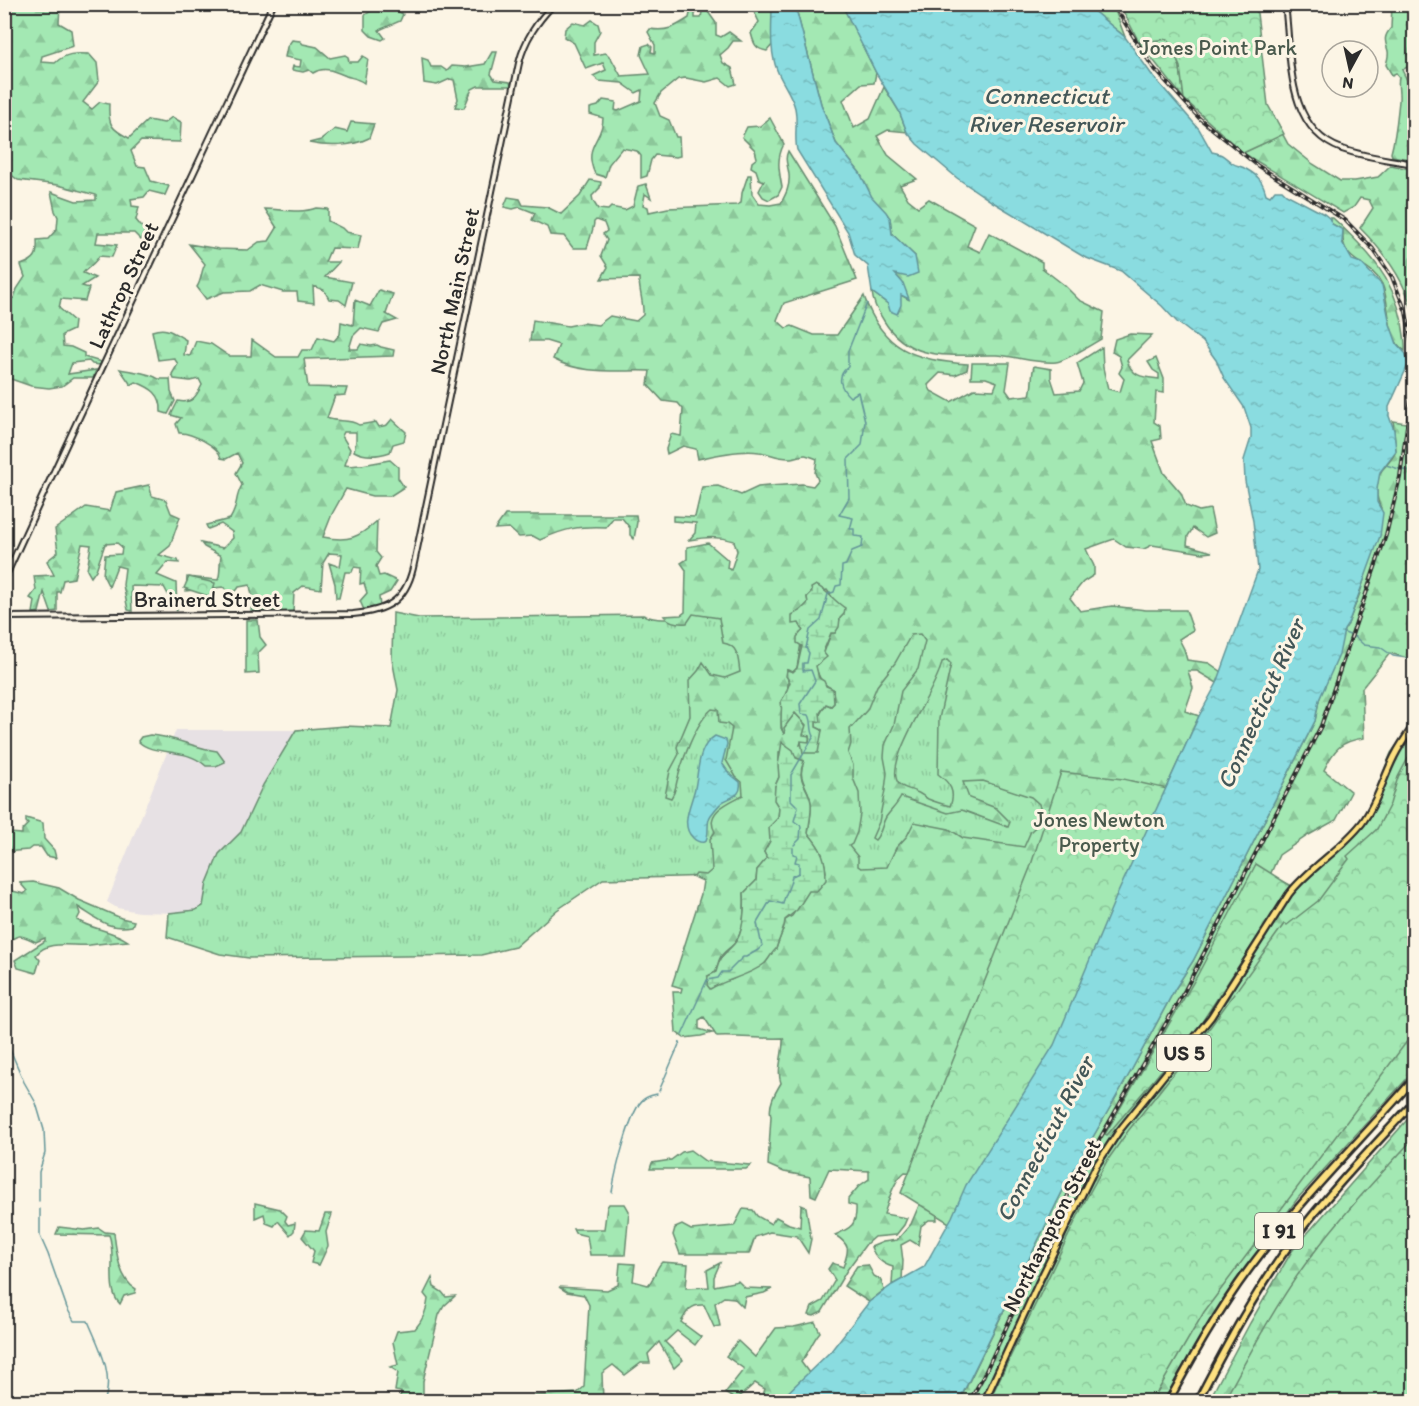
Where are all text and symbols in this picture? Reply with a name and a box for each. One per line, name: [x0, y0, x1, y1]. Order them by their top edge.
park label: Jones Point Park: [1139, 34, 1297, 61]
north arrow: [1320, 39, 1380, 99]
text: N: [1341, 73, 1355, 94]
water label: Connecticut River Reservoir: [969, 81, 1126, 138]
street label: North Main Street: [424, 205, 485, 377]
street label: Lathrop Street: [82, 217, 165, 353]
street label: Brainerd Street: [134, 586, 280, 613]
water label: Connecticut River: [1210, 612, 1312, 793]
park label: Jones Newton Property: [1034, 806, 1165, 858]
road number: US 5: [1157, 1035, 1211, 1071]
water label: Connecticut River: [989, 1049, 1102, 1226]
street label: Northampton Street: [996, 1134, 1107, 1316]
road number: I 91: [1255, 1213, 1303, 1249]

